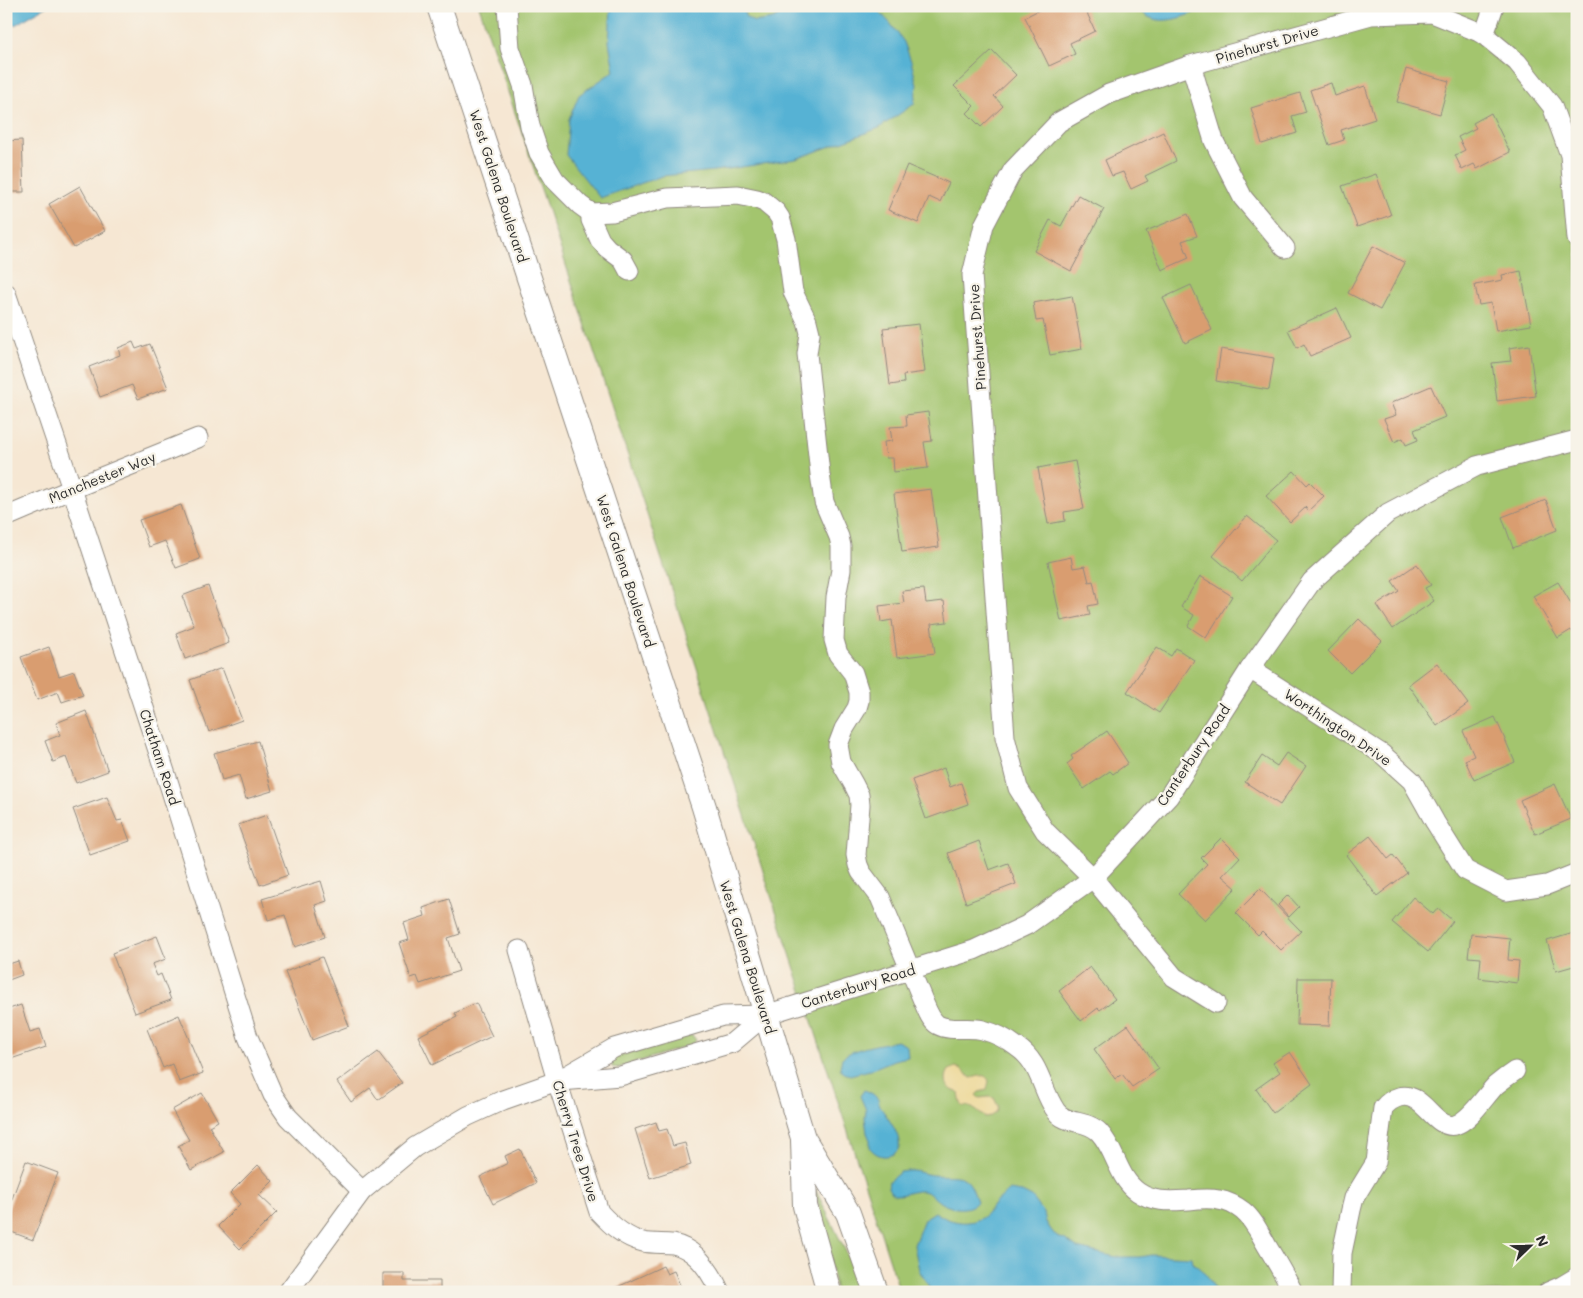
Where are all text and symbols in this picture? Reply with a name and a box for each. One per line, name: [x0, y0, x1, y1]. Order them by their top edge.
street label: Pinehurst Drive: [1213, 20, 1321, 68]
street label: West Galena Boulevard: [465, 107, 533, 265]
street label: Pinehurst Drive: [964, 283, 990, 391]
street label: Manchester Way: [46, 447, 158, 507]
street label: West Galena Boulevard: [592, 492, 660, 650]
street label: Worthington Drive: [1281, 684, 1395, 770]
street label: Canterbury Road: [1152, 700, 1234, 809]
street label: Chatham Road: [136, 707, 185, 808]
street label: West Galena Boulevard: [716, 878, 780, 1036]
street label: Canterbury Road: [799, 960, 918, 1012]
street label: Cherry Tree Drive: [548, 1078, 604, 1204]
north arrow: [1506, 1220, 1556, 1270]
text: N: [1532, 1232, 1553, 1249]

